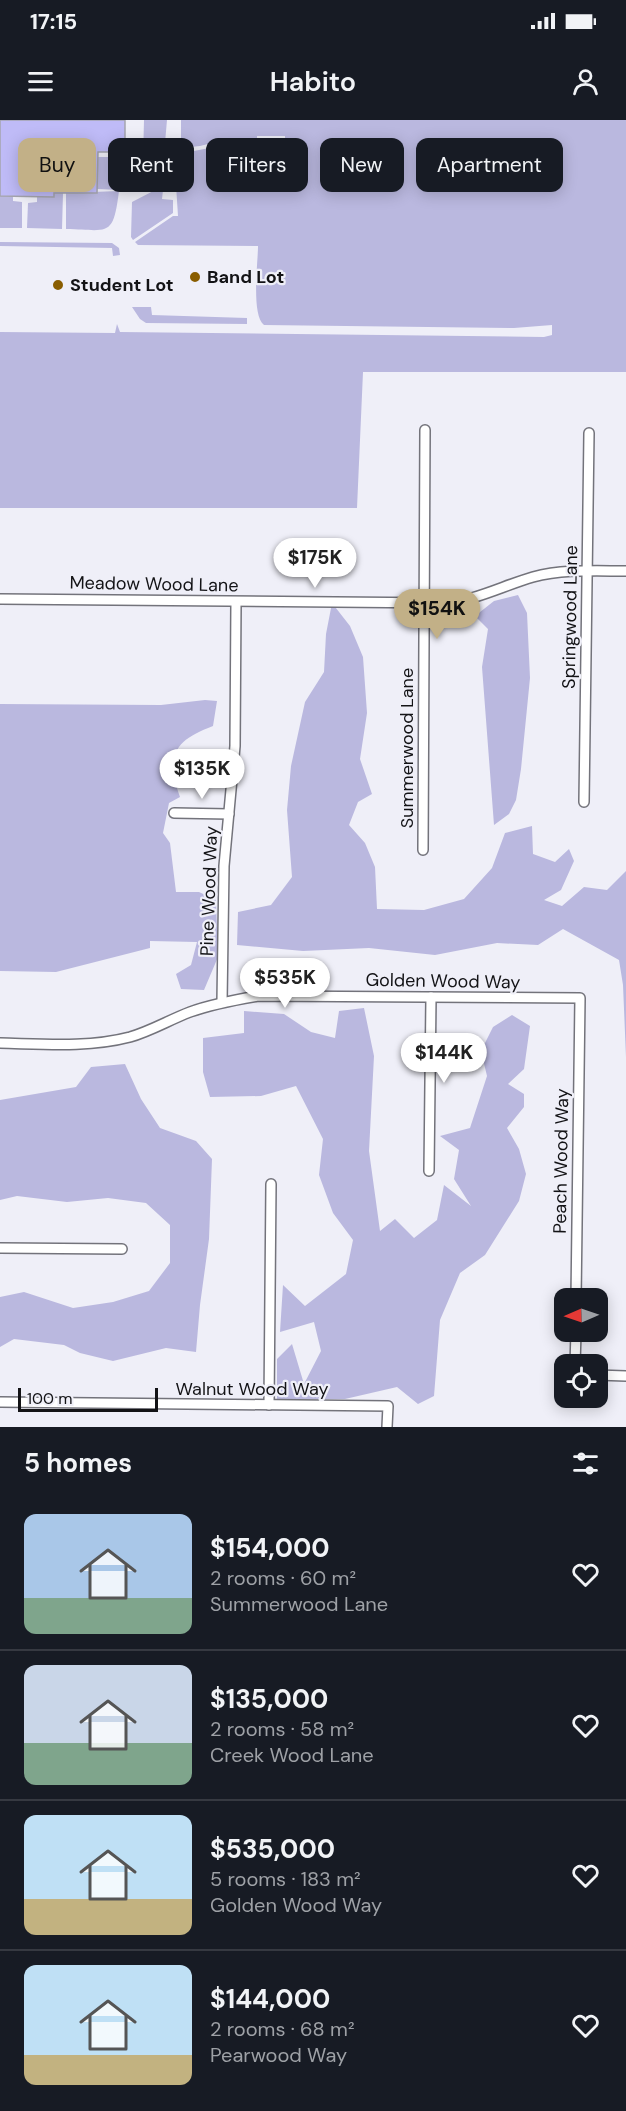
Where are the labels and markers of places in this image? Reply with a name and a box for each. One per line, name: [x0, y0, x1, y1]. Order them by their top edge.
place label: Band Lot: [207, 265, 284, 289]
marker: Band Lot: [188, 270, 202, 284]
place label: Student Lot: [70, 273, 174, 297]
marker: Student Lot: [51, 278, 65, 292]
pin: $175K: [273, 538, 357, 589]
pin: $154K: [395, 589, 479, 640]
pin: $135K: [160, 749, 244, 800]
pin: $535K: [243, 958, 327, 1009]
pin: $144K: [402, 1033, 486, 1084]

